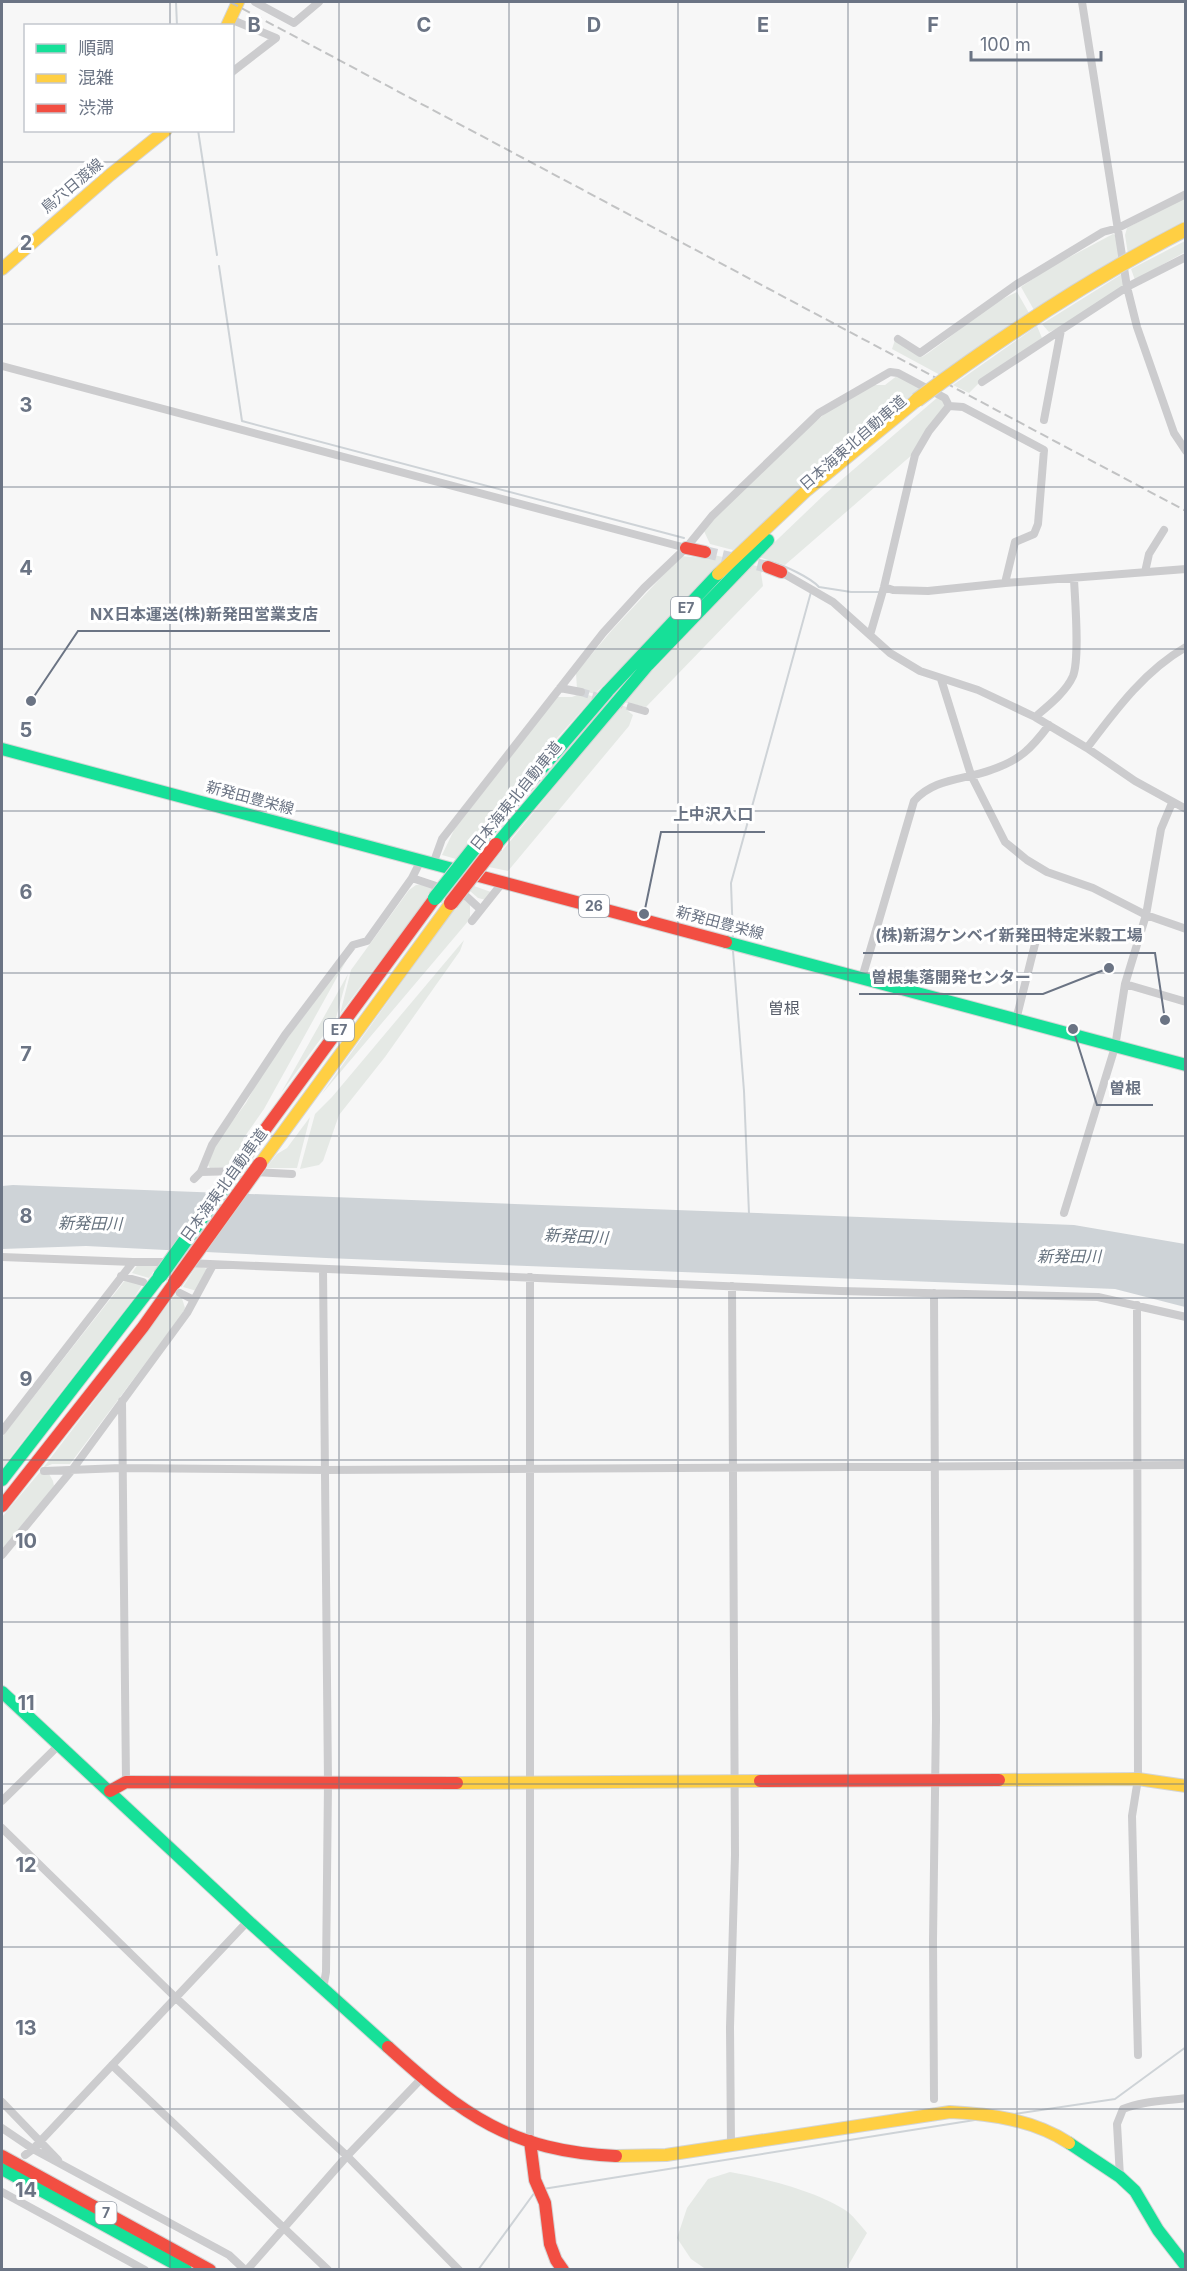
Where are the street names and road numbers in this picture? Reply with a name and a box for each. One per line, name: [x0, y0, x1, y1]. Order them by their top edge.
street label: 鳥穴日渡線: [37, 154, 107, 217]
street label: 日本海東北自動車道: [795, 391, 910, 494]
road number: E7: [671, 597, 701, 619]
street label: 日本海東北自動車道: [466, 737, 565, 854]
street label: 新発田豊栄線: [204, 777, 296, 818]
road number: 26: [579, 895, 609, 917]
street label: 新発田豊栄線: [674, 902, 766, 943]
road number: E7: [324, 1019, 354, 1041]
street label: 日本海東北自動車道: [176, 1125, 271, 1245]
road number: 7: [96, 2202, 116, 2224]

